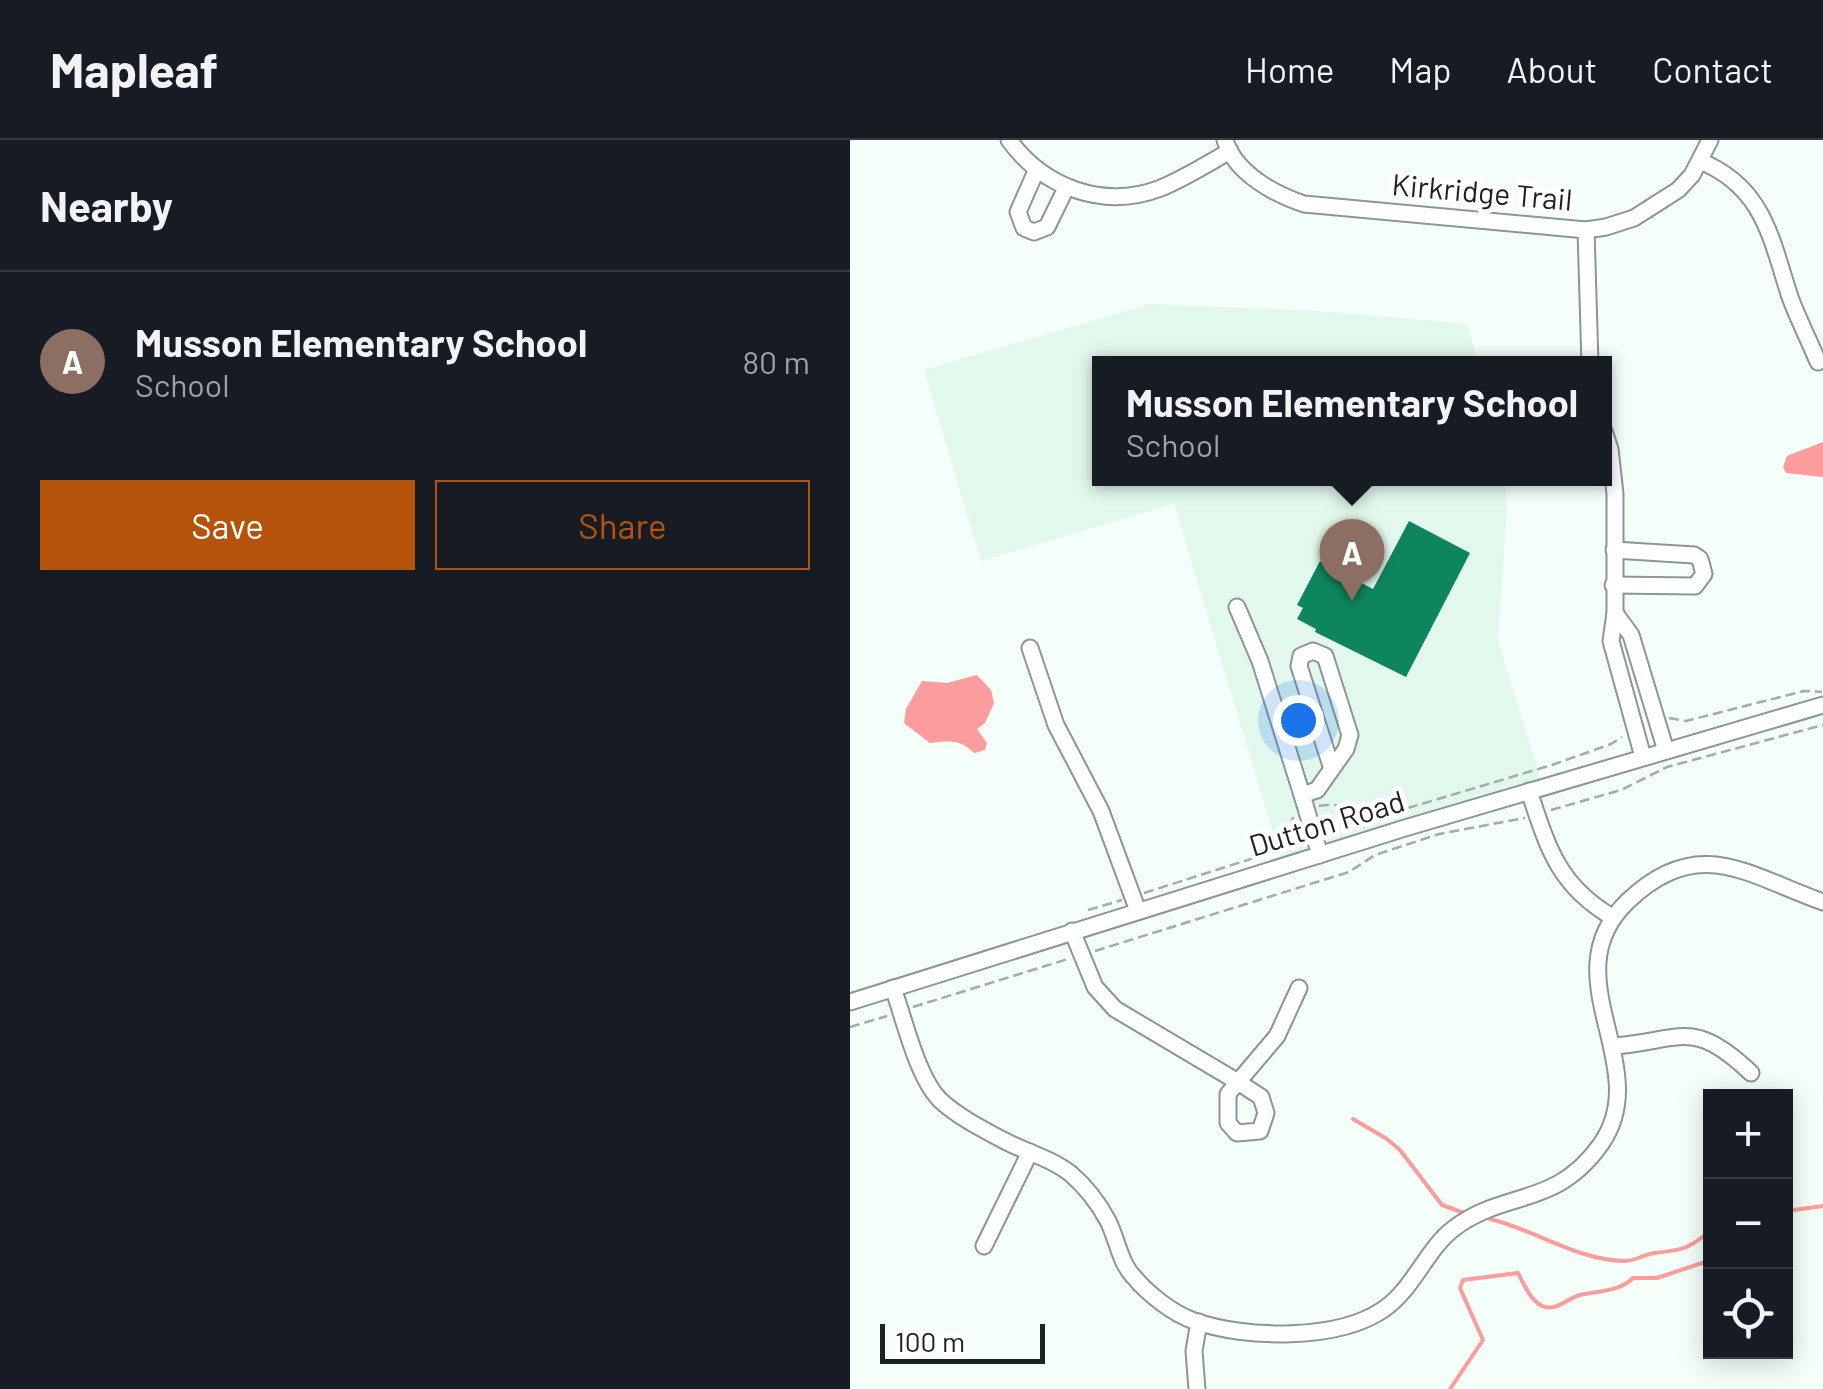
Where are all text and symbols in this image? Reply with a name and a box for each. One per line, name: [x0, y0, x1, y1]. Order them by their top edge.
text: Mapleaf: [50, 40, 218, 98]
text: Home: [1245, 48, 1334, 90]
text: Map: [1389, 48, 1452, 90]
text: About: [1507, 48, 1597, 90]
text: Contact: [1652, 48, 1773, 90]
street label: Kirkridge Trail: [1390, 165, 1574, 217]
text: Nearby: [40, 180, 173, 230]
text: Musson Elementary School: [135, 319, 587, 365]
text: A: [62, 342, 83, 380]
text: 80 m: [742, 342, 810, 380]
popup: [1092, 356, 1612, 486]
text: School: [135, 365, 230, 403]
text: Musson Elementary School: [1126, 379, 1578, 425]
text: School: [1126, 425, 1220, 463]
button: Save: [40, 480, 415, 570]
button: Share: [435, 480, 810, 570]
pin: A: [1320, 518, 1384, 601]
your location: [1273, 695, 1324, 746]
street label: Dutton Road: [1244, 781, 1408, 863]
map controls: [1703, 1089, 1793, 1359]
button: +: [1703, 1089, 1793, 1179]
button: −: [1703, 1179, 1793, 1269]
button: locate: [1703, 1269, 1793, 1359]
scale bar: [880, 1319, 1045, 1364]
text: 100 m: [895, 1324, 965, 1358]

